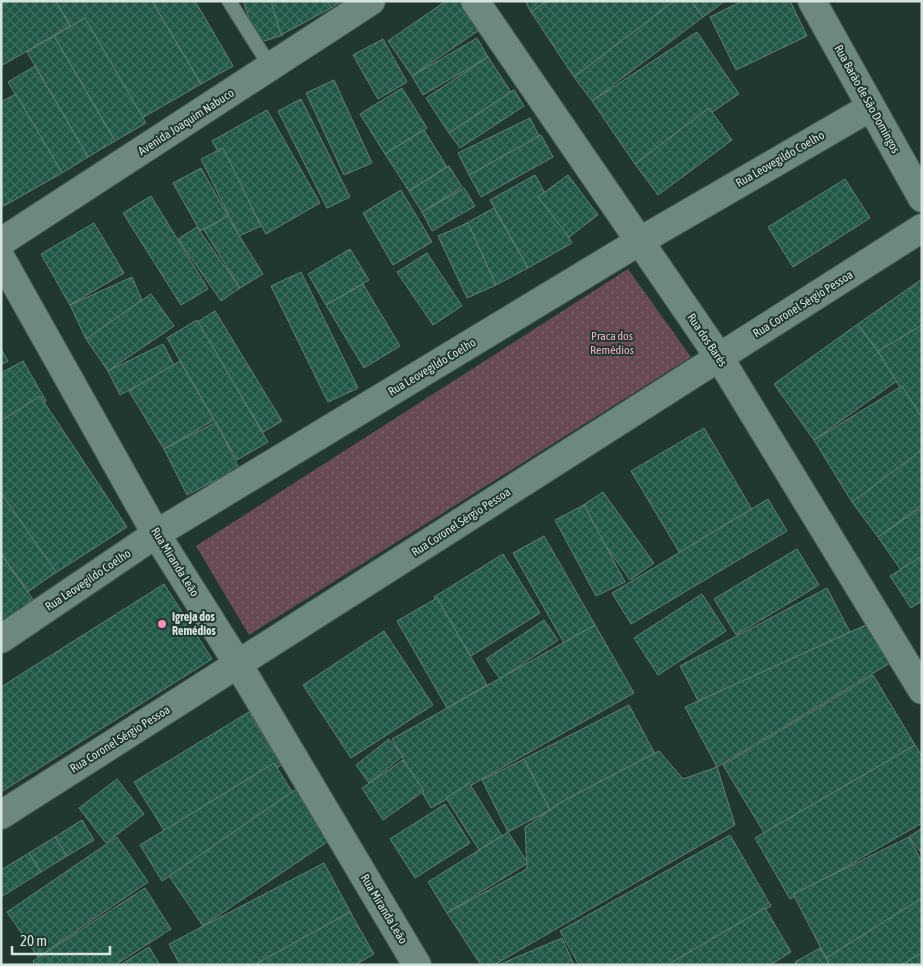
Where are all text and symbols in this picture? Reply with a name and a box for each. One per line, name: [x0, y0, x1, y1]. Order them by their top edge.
street label: Rua Barão de São Domingos: [831, 42, 903, 156]
street label: Avenida Joaquim Nabuco: [135, 86, 237, 158]
street label: Rua Leovegildo Coelho: [733, 128, 827, 190]
street label: Rua Coronel Sérgio Pessoa: [750, 268, 856, 340]
street label: Rua dos Barés: [684, 311, 730, 369]
park label: Praca dos Remédios: [590, 329, 634, 357]
street label: Rua Leovegildo Coelho: [386, 335, 479, 399]
street label: Rua Coronel Sérgio Pessoa: [409, 485, 513, 559]
street label: Rua Miranda Leão: [148, 525, 202, 599]
street label: Rua Leovegildo Coelho: [43, 546, 134, 614]
place label: Igreja dos Remédios: [172, 610, 217, 638]
marker: Igreja dos Remédios: [156, 618, 168, 630]
street label: Rua Coronel Sérgio Pessoa: [67, 703, 173, 775]
street label: Rua Miranda Leão: [358, 872, 410, 947]
scale bar: [12, 924, 110, 956]
text: 20 m: [20, 932, 47, 949]

